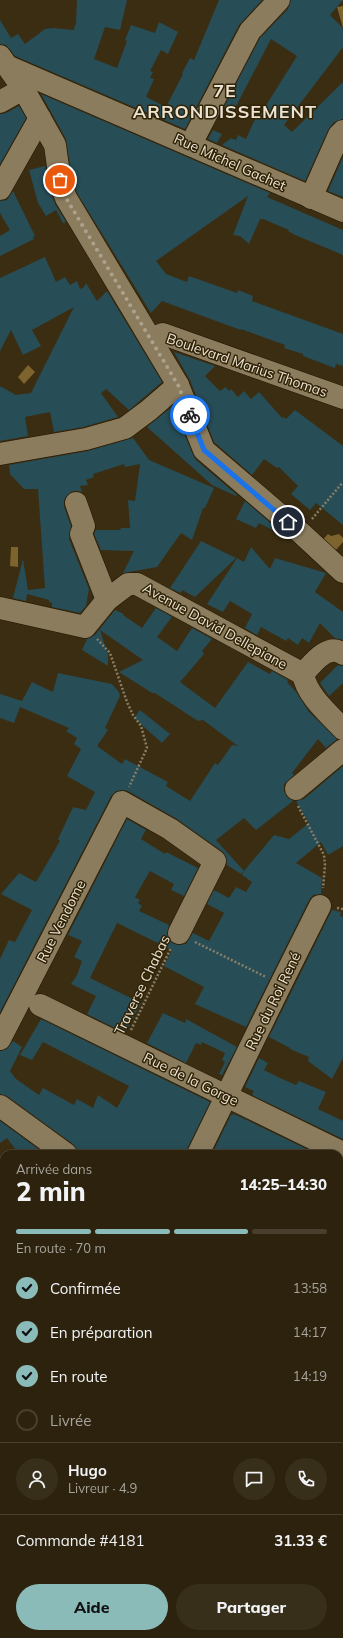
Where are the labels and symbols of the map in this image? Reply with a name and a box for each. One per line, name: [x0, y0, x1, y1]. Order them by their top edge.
district label: 7E ARRONDISSEMENT: [133, 79, 317, 123]
street label: Rue Michel Gachet: [171, 129, 289, 195]
pin: [43, 163, 77, 197]
street label: Boulevard Marius Thomas: [164, 329, 330, 401]
courier: [170, 395, 210, 435]
pin: [271, 505, 305, 539]
street label: Avenue David Dellepiane: [140, 579, 290, 673]
street label: Rue Vendome: [33, 877, 89, 965]
street label: Traverse Chabas: [110, 932, 174, 1038]
street label: Rue du Roi René: [242, 949, 304, 1053]
street label: Rue de la Gorge: [141, 1048, 241, 1110]

